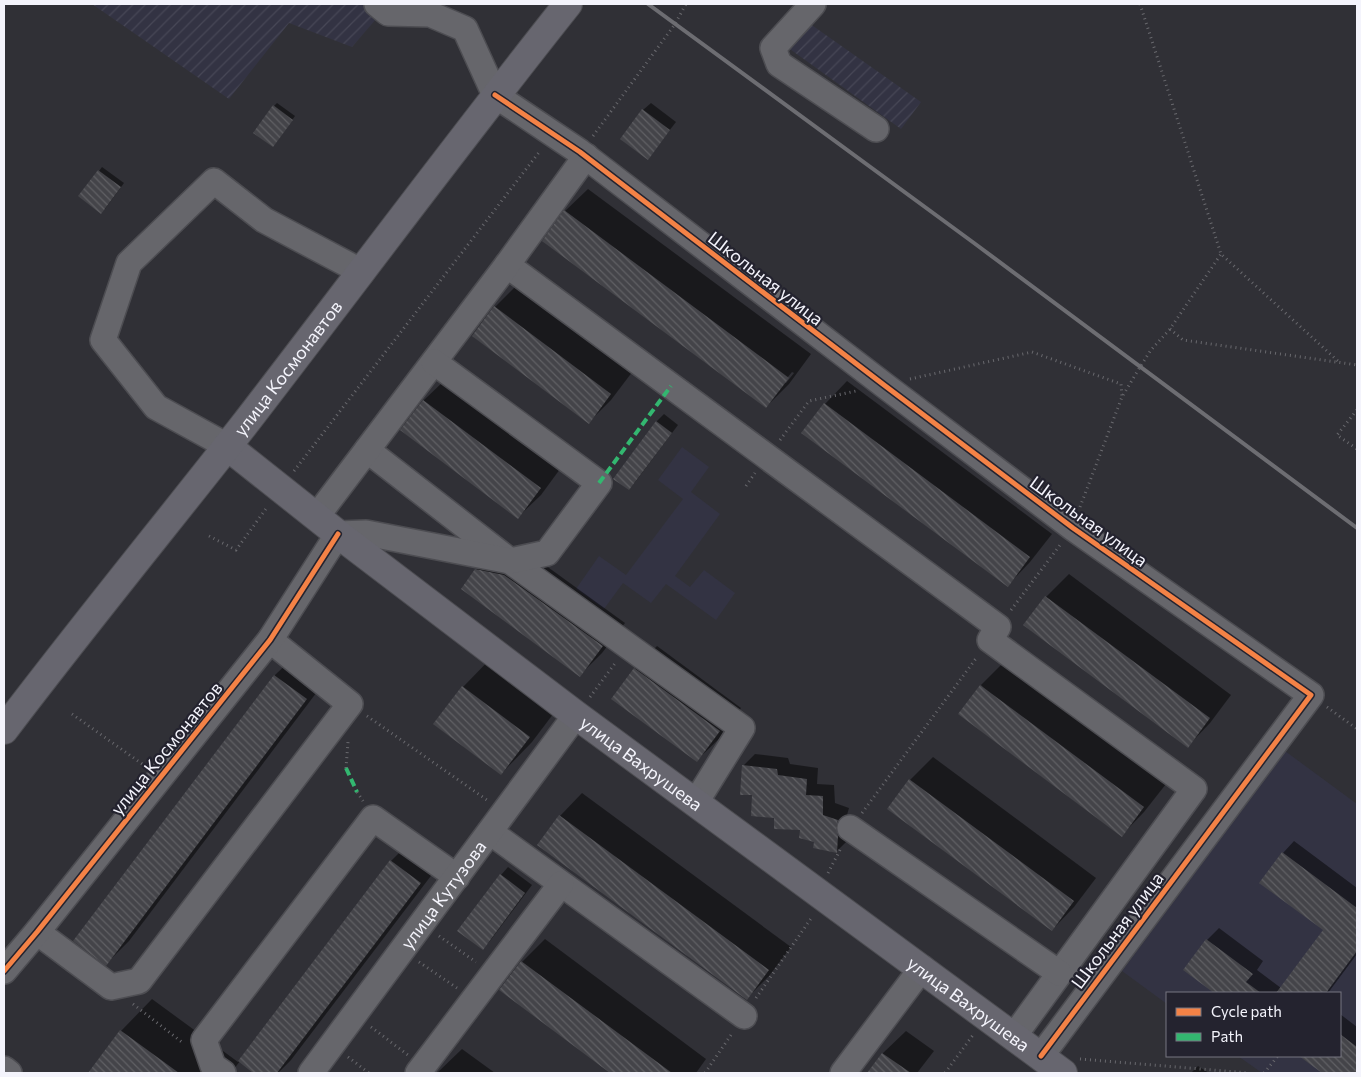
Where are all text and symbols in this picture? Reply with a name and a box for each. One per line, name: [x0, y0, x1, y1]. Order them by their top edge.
street label: Школьная улица: [704, 226, 828, 330]
street label: улица Космонавтов: [229, 296, 347, 440]
street label: Школьная улица: [1026, 471, 1152, 571]
street label: улица Космонавтов: [106, 677, 226, 819]
street label: улица Вахрушева: [576, 711, 707, 815]
street label: улица Кутузова: [396, 836, 491, 953]
street label: Школьная улица: [1066, 867, 1168, 993]
street label: улица Вахрушева: [903, 951, 1034, 1056]
legend: [1166, 992, 1341, 1057]
text: Cycle path: [1211, 1002, 1282, 1020]
text: Path: [1211, 1027, 1243, 1045]

